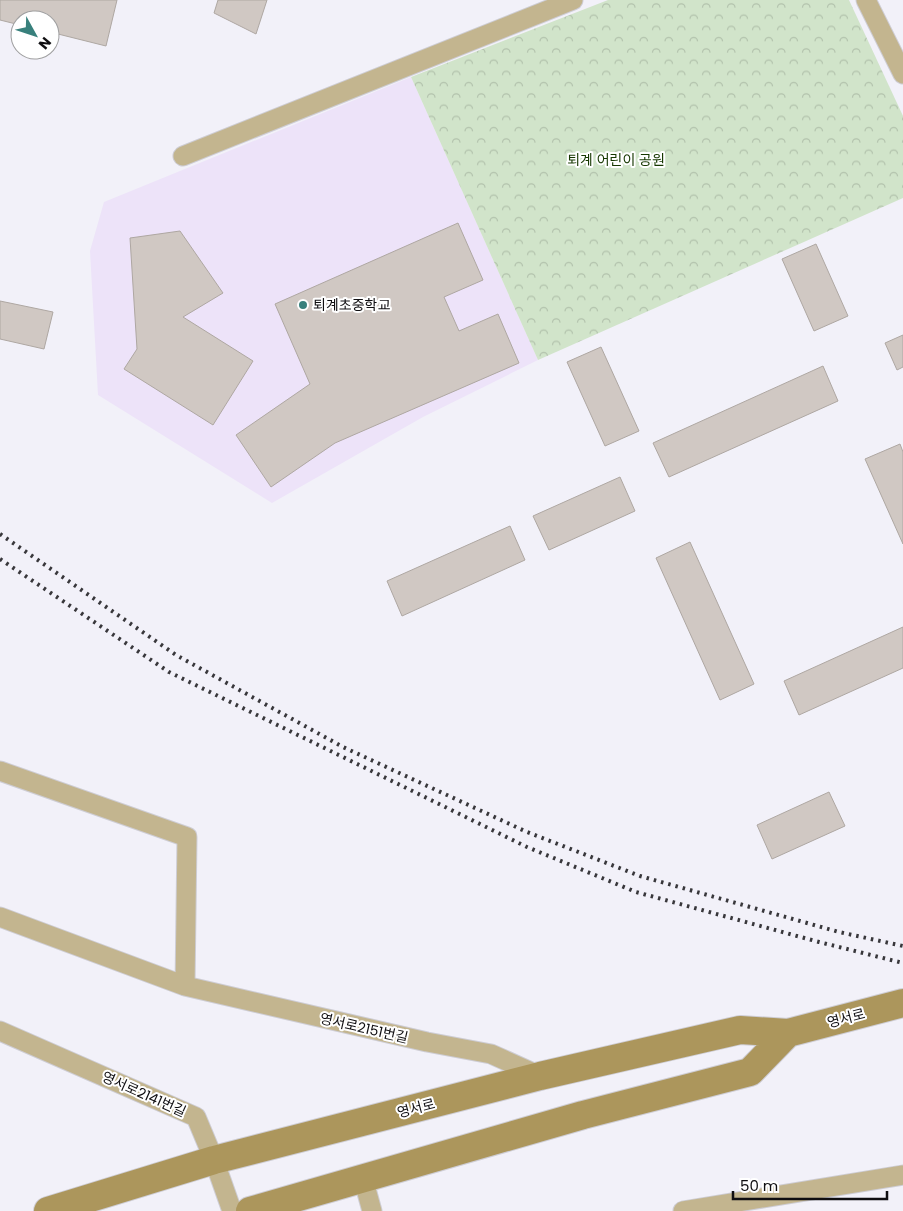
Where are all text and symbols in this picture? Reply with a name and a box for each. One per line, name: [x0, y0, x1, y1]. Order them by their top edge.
north arrow: [10, 10, 60, 60]
text: N: [34, 33, 56, 54]
park label: 퇴계 어린이 공원: [567, 150, 665, 170]
place label: 퇴계초중학교: [313, 295, 390, 315]
marker: 퇴계초중학교: [297, 299, 309, 311]
street label: 영서로: [825, 1003, 867, 1033]
street label: 영서로2151번길: [318, 1008, 410, 1048]
street label: 영서로2141번길: [99, 1067, 189, 1121]
street label: 영서로: [395, 1093, 437, 1123]
scale bar: [733, 1168, 887, 1200]
text: 50 m: [740, 1175, 778, 1196]

